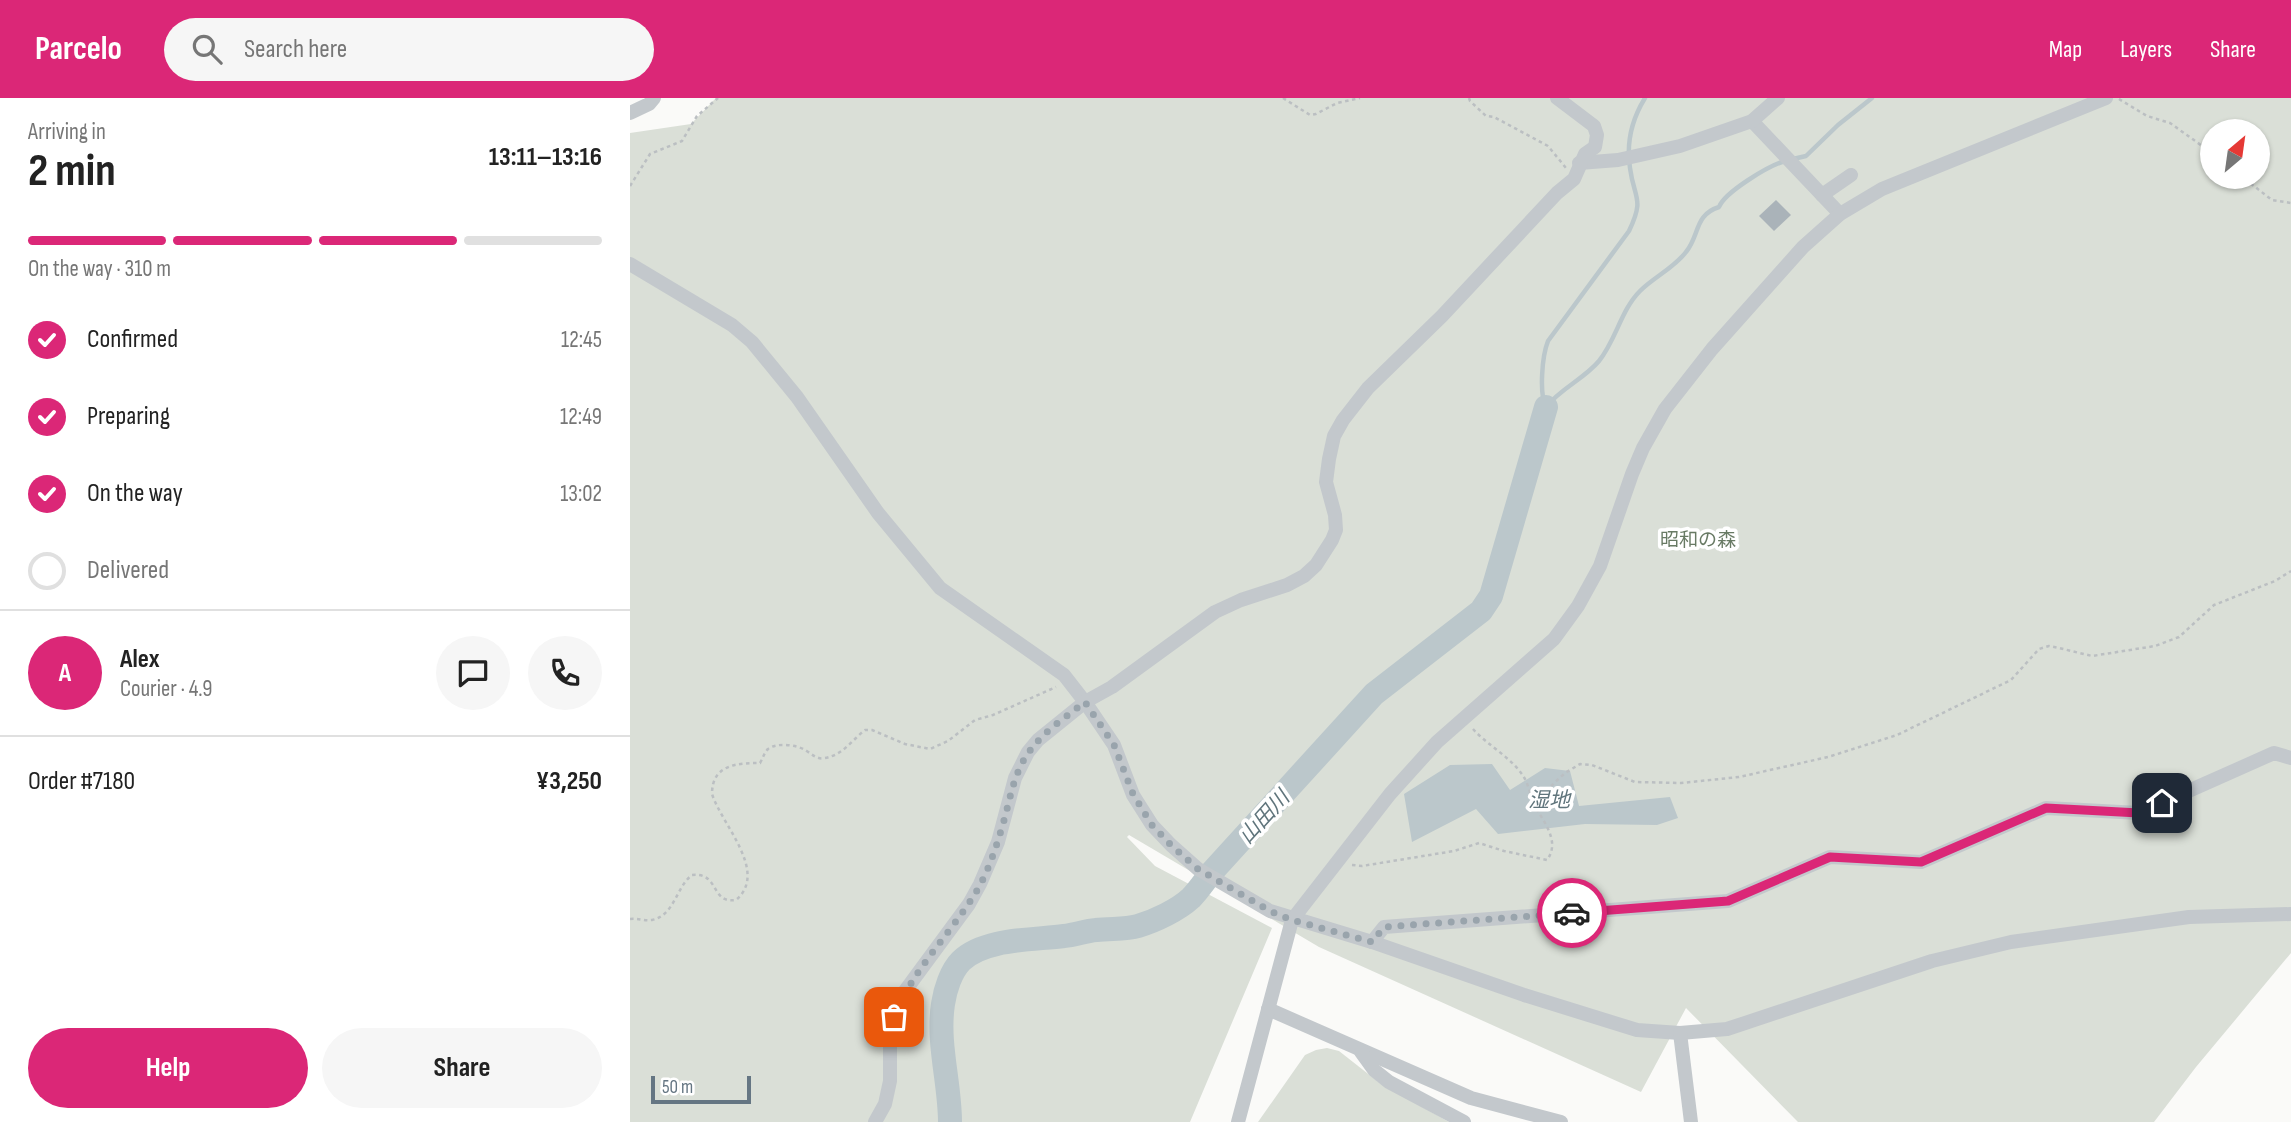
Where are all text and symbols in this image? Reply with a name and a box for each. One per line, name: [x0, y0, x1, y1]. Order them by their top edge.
search box: [164, 18, 654, 81]
text: Parcelo: [35, 29, 122, 69]
icon: search: [188, 30, 226, 68]
text: Search here: [244, 34, 347, 65]
text: Map: [2049, 35, 2082, 64]
text: Layers: [2120, 35, 2172, 64]
text: Share: [2210, 35, 2256, 64]
text: Arriving in: [28, 118, 106, 146]
north arrow: [2200, 119, 2270, 189]
map controls: [2200, 119, 2270, 189]
text: 13:11–13:16: [489, 142, 602, 173]
text: 2 min: [28, 144, 116, 199]
text: On the way · 310 m: [28, 255, 171, 283]
icon: check: [28, 321, 66, 359]
text: Confirmed: [87, 324, 178, 355]
text: 12:45: [561, 326, 602, 354]
icon: check: [28, 398, 66, 436]
text: Preparing: [87, 401, 170, 432]
text: 12:49: [560, 403, 602, 431]
icon: check: [28, 475, 66, 513]
text: On the way: [87, 478, 183, 509]
text: 13:02: [560, 480, 602, 508]
park label: 昭和の森: [1660, 529, 1736, 552]
text: Delivered: [87, 555, 169, 586]
button: chat: [436, 636, 510, 710]
button: phone: [528, 636, 602, 710]
text: Alex: [120, 644, 160, 675]
text: A: [59, 658, 71, 689]
text: Courier · 4.9: [120, 675, 212, 703]
text: Order #7180: [28, 766, 135, 797]
text: ¥3,250: [536, 766, 602, 797]
pin: [2132, 773, 2192, 833]
water label: 山田川: [1234, 784, 1296, 849]
icon: home: [2143, 784, 2181, 822]
water label: 湿地: [1528, 788, 1572, 813]
courier: [1537, 878, 1607, 948]
icon: car: [1553, 894, 1591, 932]
pin: [864, 987, 924, 1047]
icon: bag: [875, 998, 913, 1036]
button: Help: [28, 1028, 308, 1108]
button: Share: [322, 1028, 602, 1108]
scale bar: [651, 1073, 751, 1105]
text: 50 m: [662, 1076, 693, 1099]

